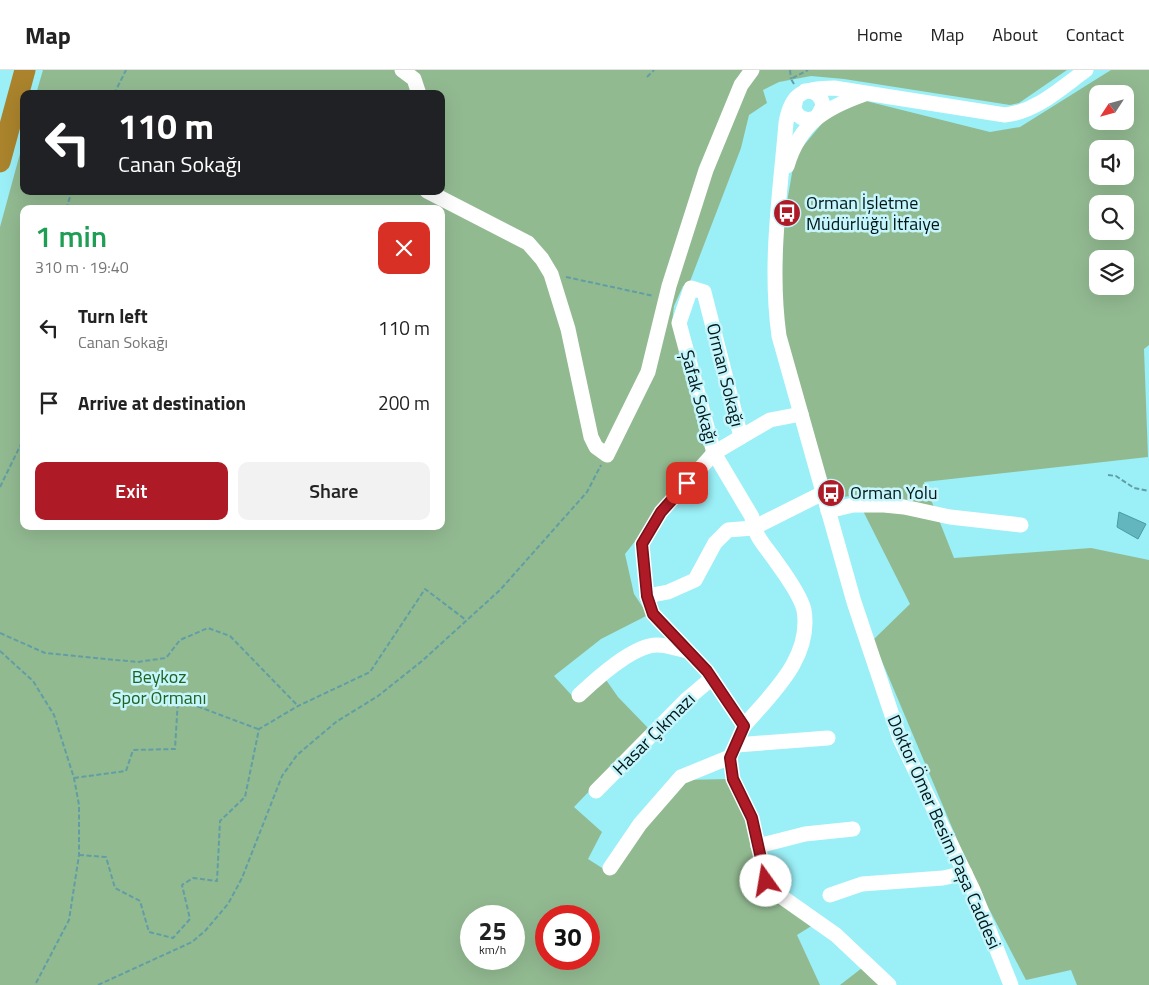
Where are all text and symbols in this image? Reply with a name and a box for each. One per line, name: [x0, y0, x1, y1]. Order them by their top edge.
text: Map: [25, 17, 71, 53]
text: Home: [857, 21, 903, 48]
text: Map: [931, 21, 964, 48]
text: About: [992, 21, 1038, 48]
text: Contact: [1066, 21, 1124, 48]
north arrow: [1089, 85, 1134, 130]
map controls: [1089, 85, 1134, 295]
text: 110 m: [118, 99, 214, 153]
icon: left: [35, 110, 100, 175]
button: sound: [1089, 140, 1134, 185]
text: Canan Sokağı: [118, 147, 242, 181]
place label: Orman İşletme Müdürlüğü İtfaiye: [806, 189, 940, 237]
button: search: [1089, 195, 1134, 240]
bus stop icon: Orman İşletme Müdürlüğü İtfaiye: [772, 198, 802, 228]
text: 1 min: [35, 213, 107, 259]
button: close: [378, 222, 430, 274]
button: layers: [1089, 250, 1134, 295]
text: 310 m · 19:40: [35, 255, 129, 279]
text: Turn left: [78, 301, 148, 330]
text: 110 m: [378, 313, 430, 342]
icon: left: [35, 314, 63, 342]
street label: Orman Sokağı: [700, 320, 751, 429]
text: Canan Sokağı: [78, 330, 168, 354]
street label: Şafak Sokağı: [674, 347, 725, 447]
text: Arrive at destination: [78, 388, 246, 417]
text: 200 m: [378, 388, 430, 417]
icon: arrive: [35, 389, 63, 417]
button: Exit: [35, 462, 228, 520]
button: Share: [238, 462, 430, 520]
pin: [666, 462, 708, 504]
icon: arrive: [673, 469, 701, 497]
bus stop icon: Orman Yolu: [816, 478, 846, 508]
place label: Orman Yolu: [850, 479, 937, 506]
park label: Beykoz Spor Ormanı: [112, 663, 206, 711]
street label: Hasar Çıkmazı: [606, 686, 701, 781]
street label: Doktor Ömer Besim Paşa Caddesi: [881, 710, 1008, 953]
position arrow: [739, 854, 791, 906]
speed limit sign: 30: [535, 905, 600, 970]
text: 25: [478, 912, 507, 950]
text: km/h: [479, 940, 506, 959]

